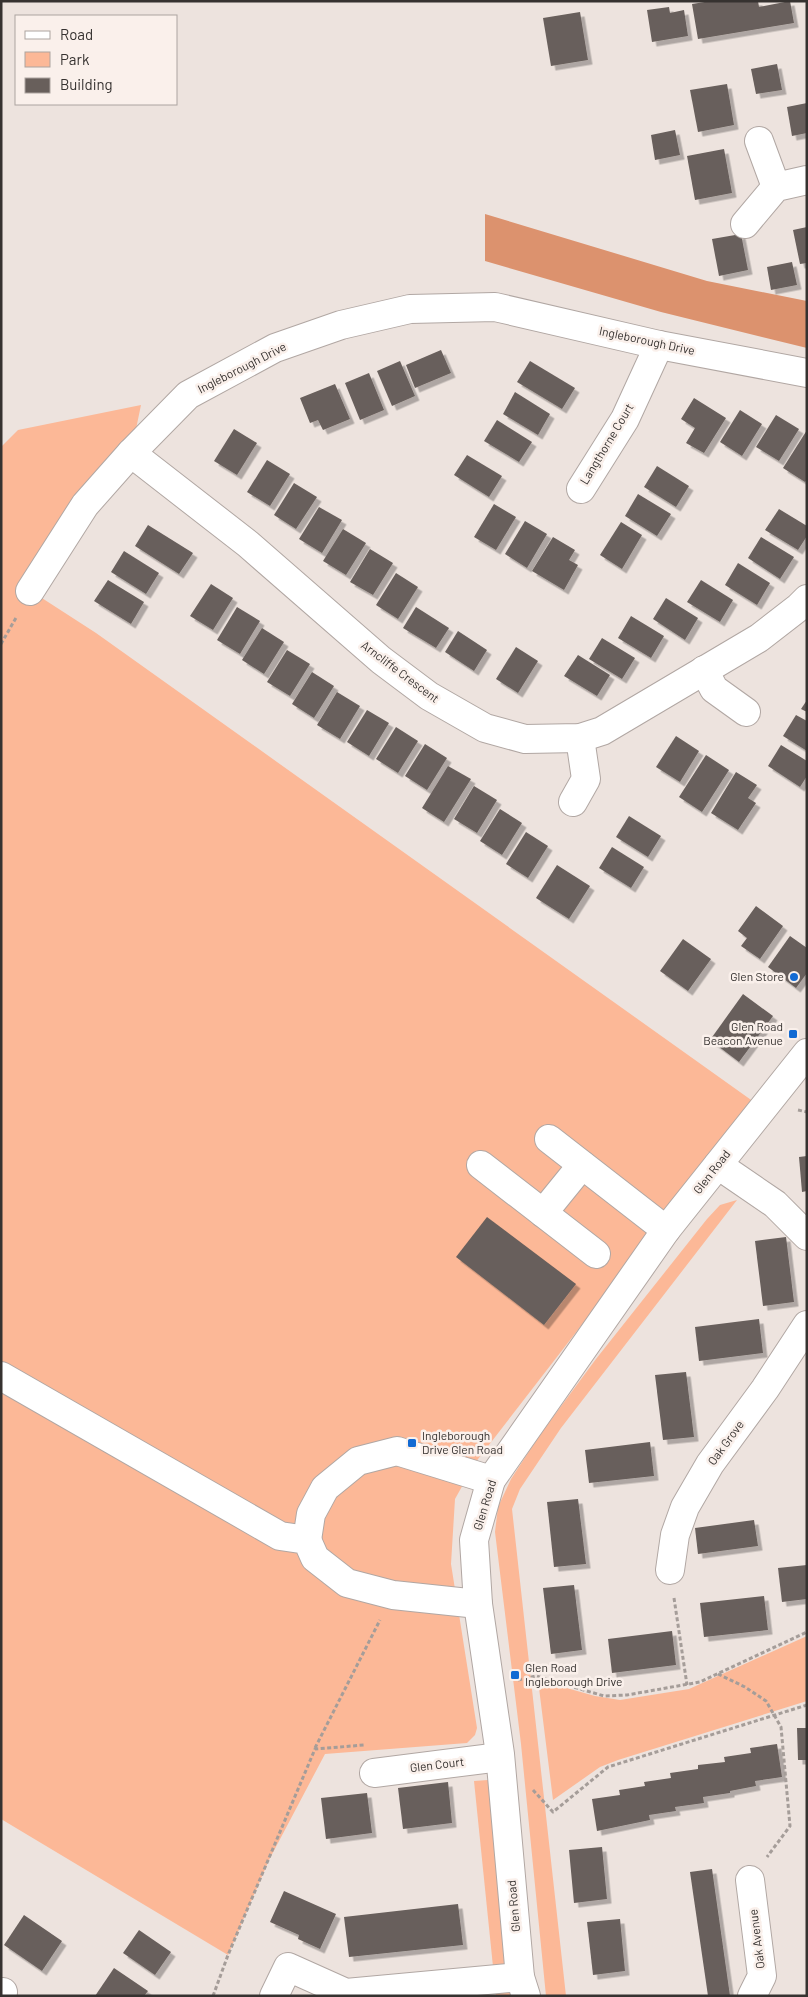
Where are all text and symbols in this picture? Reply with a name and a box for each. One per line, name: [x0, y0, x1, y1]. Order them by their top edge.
legend: [15, 15, 178, 105]
text: Road: [60, 25, 93, 43]
text: Park: [60, 50, 90, 68]
text: Building: [60, 75, 113, 93]
street label: Ingleborough Drive: [598, 323, 696, 357]
street label: Ingleborough Drive: [195, 339, 288, 395]
street label: Langthorne Court: [576, 401, 636, 486]
street label: Arncliffe Crescent: [359, 637, 442, 705]
place label: Glen Store: [730, 969, 784, 983]
marker: Glen Store: [788, 971, 800, 983]
place label: Glen Road Beacon Avenue: [703, 1019, 783, 1047]
marker: Glen Road Beacon Avenue: [787, 1028, 799, 1040]
street label: Glen Road: [690, 1147, 733, 1196]
street label: Oak Grove: [704, 1417, 746, 1467]
place label: Ingleborough Drive Glen Road: [422, 1428, 503, 1456]
marker: Ingleborough Drive Glen Road: [406, 1437, 418, 1449]
street label: Glen Road: [470, 1478, 498, 1532]
place label: Glen Road Ingleborough Drive: [525, 1660, 622, 1688]
marker: Glen Road Ingleborough Drive: [509, 1669, 521, 1681]
street label: Glen Court: [409, 1754, 465, 1774]
street label: Glen Road: [504, 1880, 522, 1933]
street label: Oak Avenue: [745, 1908, 767, 1970]

